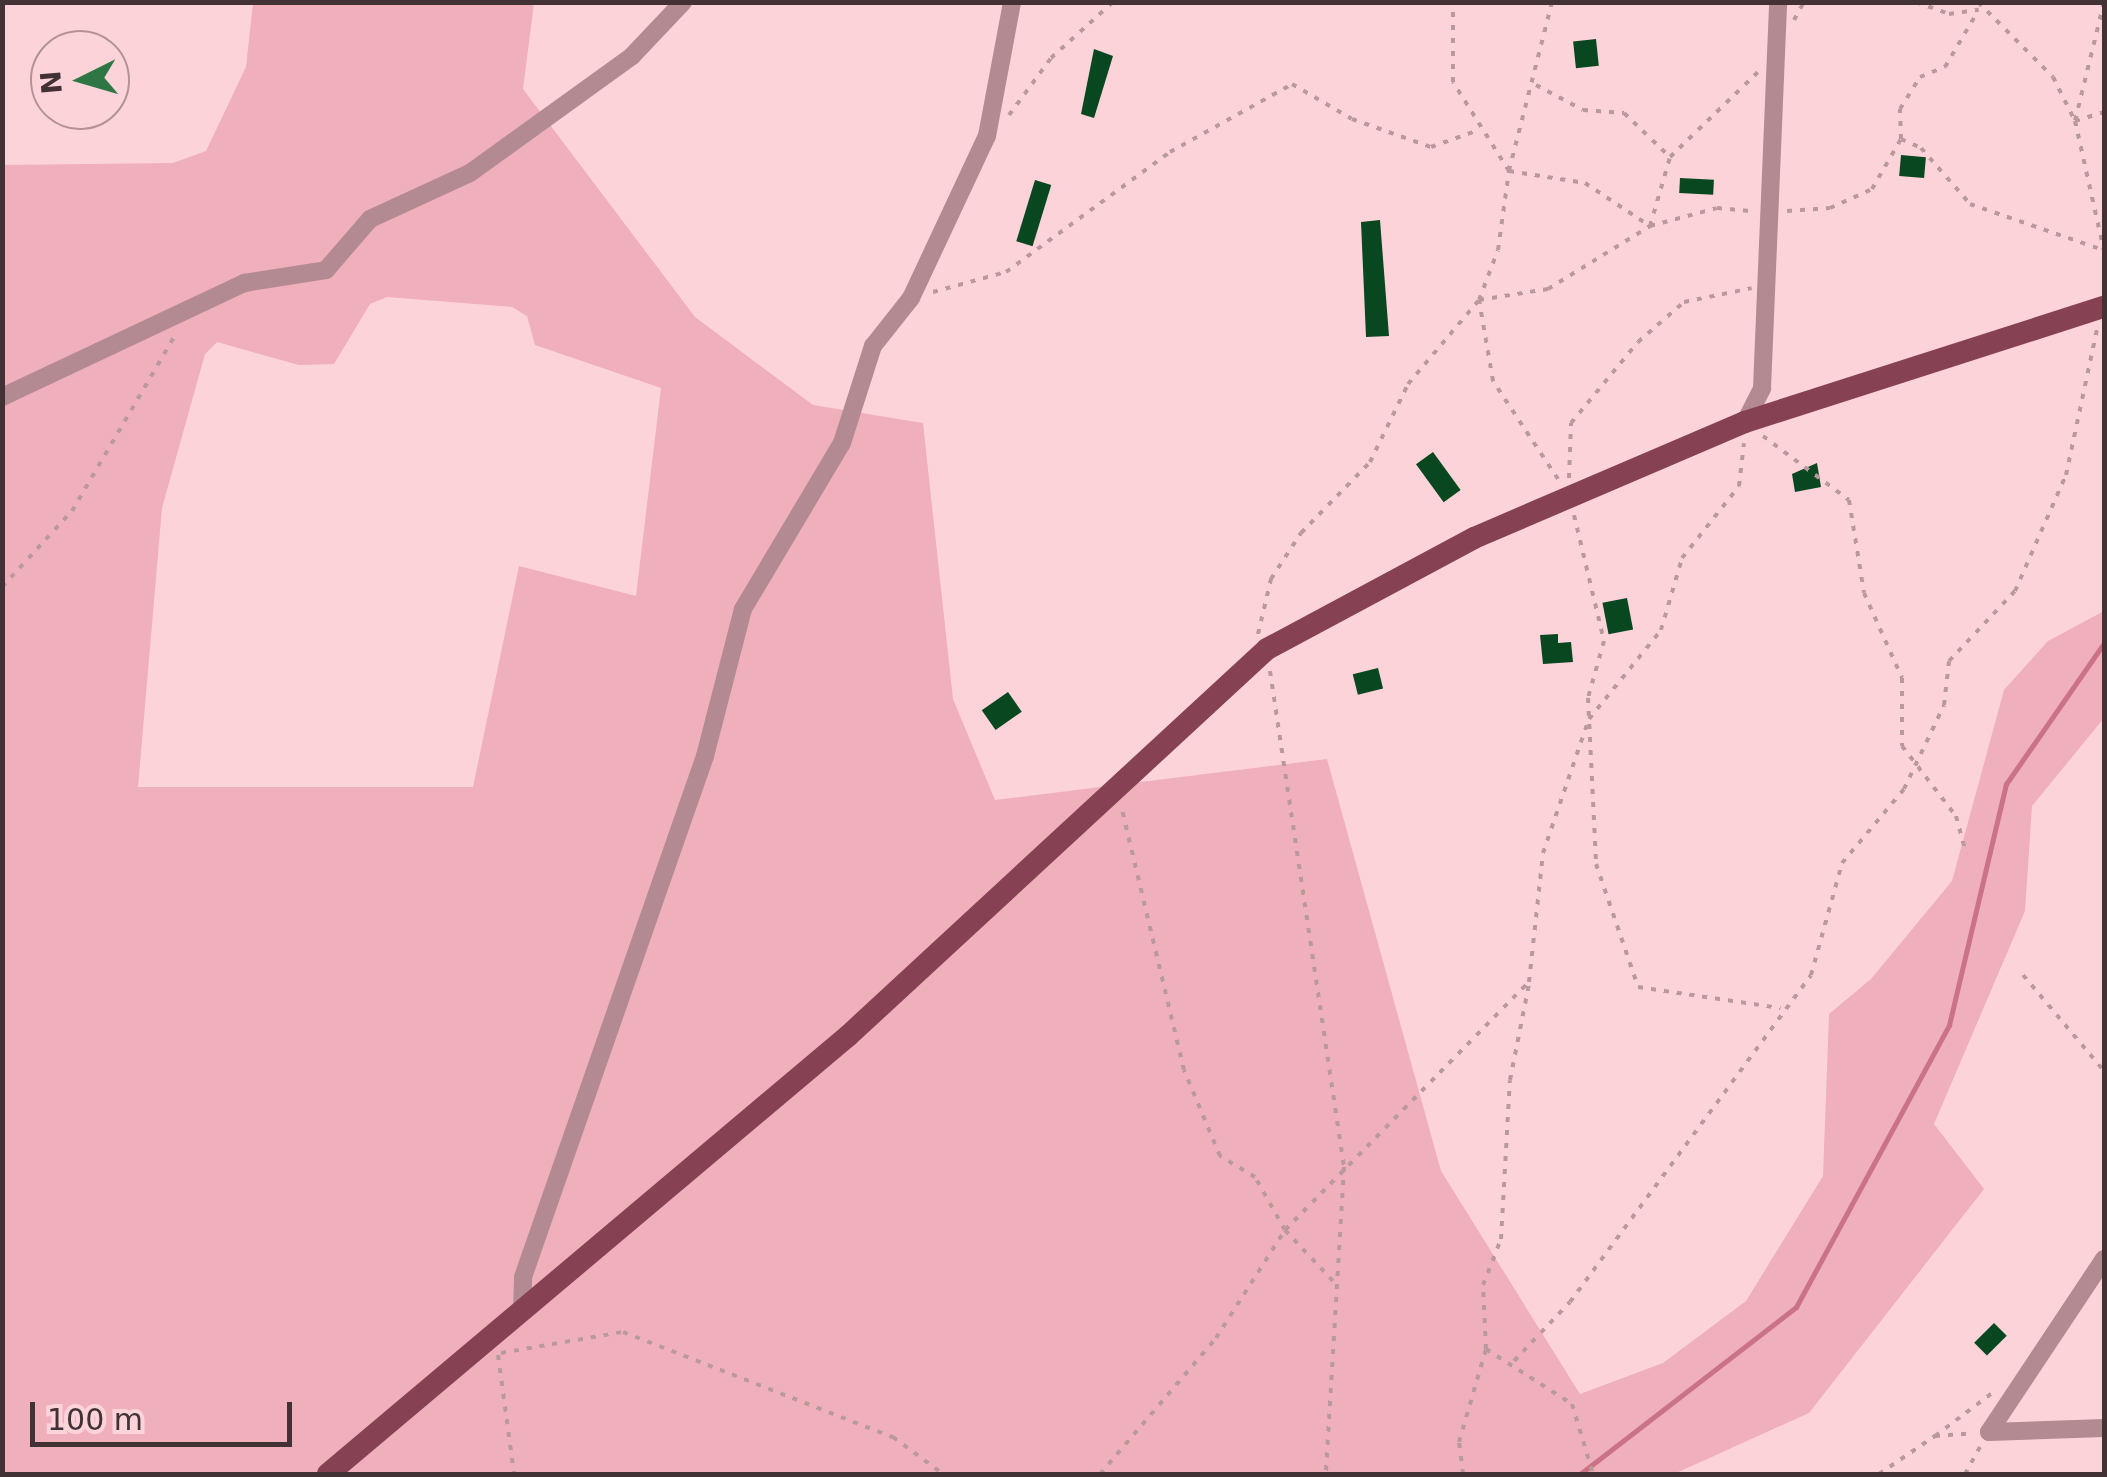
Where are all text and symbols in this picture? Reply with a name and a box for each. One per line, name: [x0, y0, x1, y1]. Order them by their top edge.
north arrow: [30, 30, 130, 130]
text: N: [34, 69, 69, 96]
scale bar: [35, 1382, 298, 1444]
text: 100 m: [47, 1402, 143, 1437]

